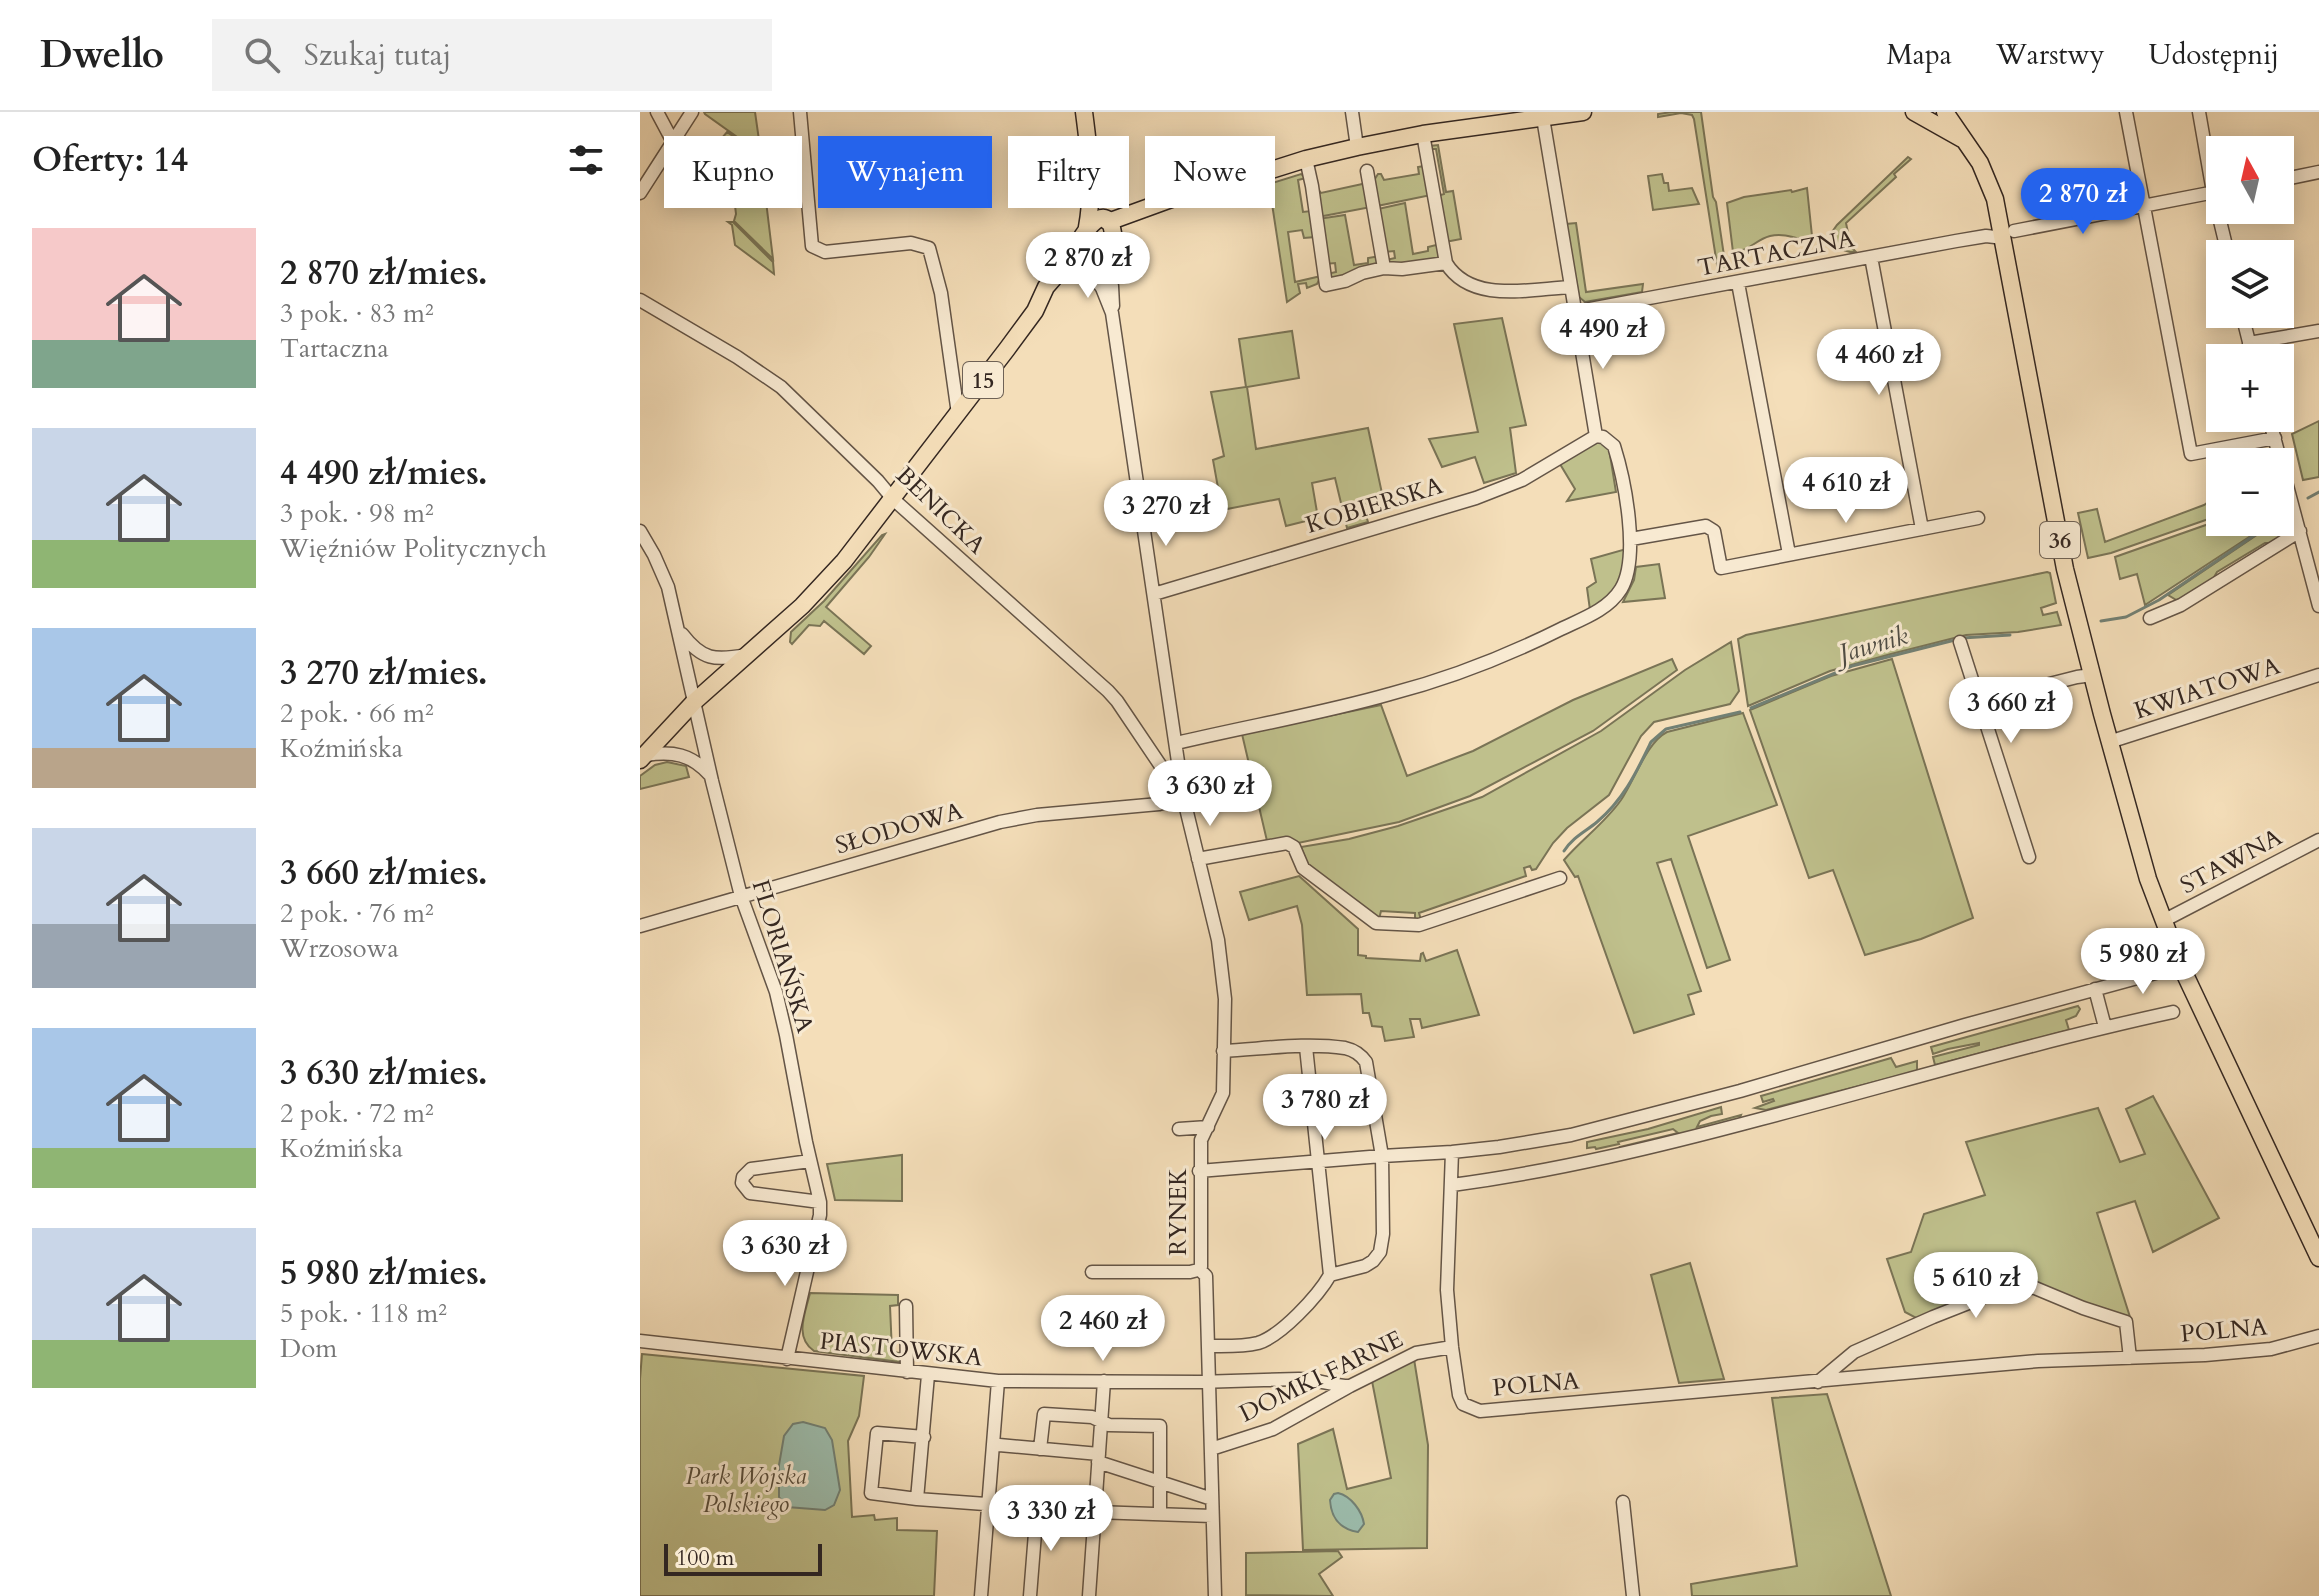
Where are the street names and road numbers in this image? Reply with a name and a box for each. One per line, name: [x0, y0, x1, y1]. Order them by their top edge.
street label: TARTACZNA: [1695, 222, 1858, 285]
road number: 15: [963, 362, 1003, 398]
street label: BENICKA: [889, 459, 993, 562]
street label: KOBIERSKA: [1302, 469, 1448, 542]
road number: 36: [2040, 522, 2080, 558]
street label: KWIATOWA: [2130, 649, 2285, 728]
street label: SŁODOWA: [832, 794, 968, 862]
street label: STAWNA: [2175, 820, 2289, 902]
street label: FLORIAŃSKA: [744, 876, 822, 1038]
street label: RYNEK: [1162, 1168, 1195, 1256]
street label: POLNA: [2179, 1310, 2270, 1351]
street label: DOMKI FARNE: [1234, 1323, 1408, 1430]
street label: PIASTOWSKA: [818, 1325, 985, 1375]
street label: POLNA: [1491, 1364, 1582, 1405]

